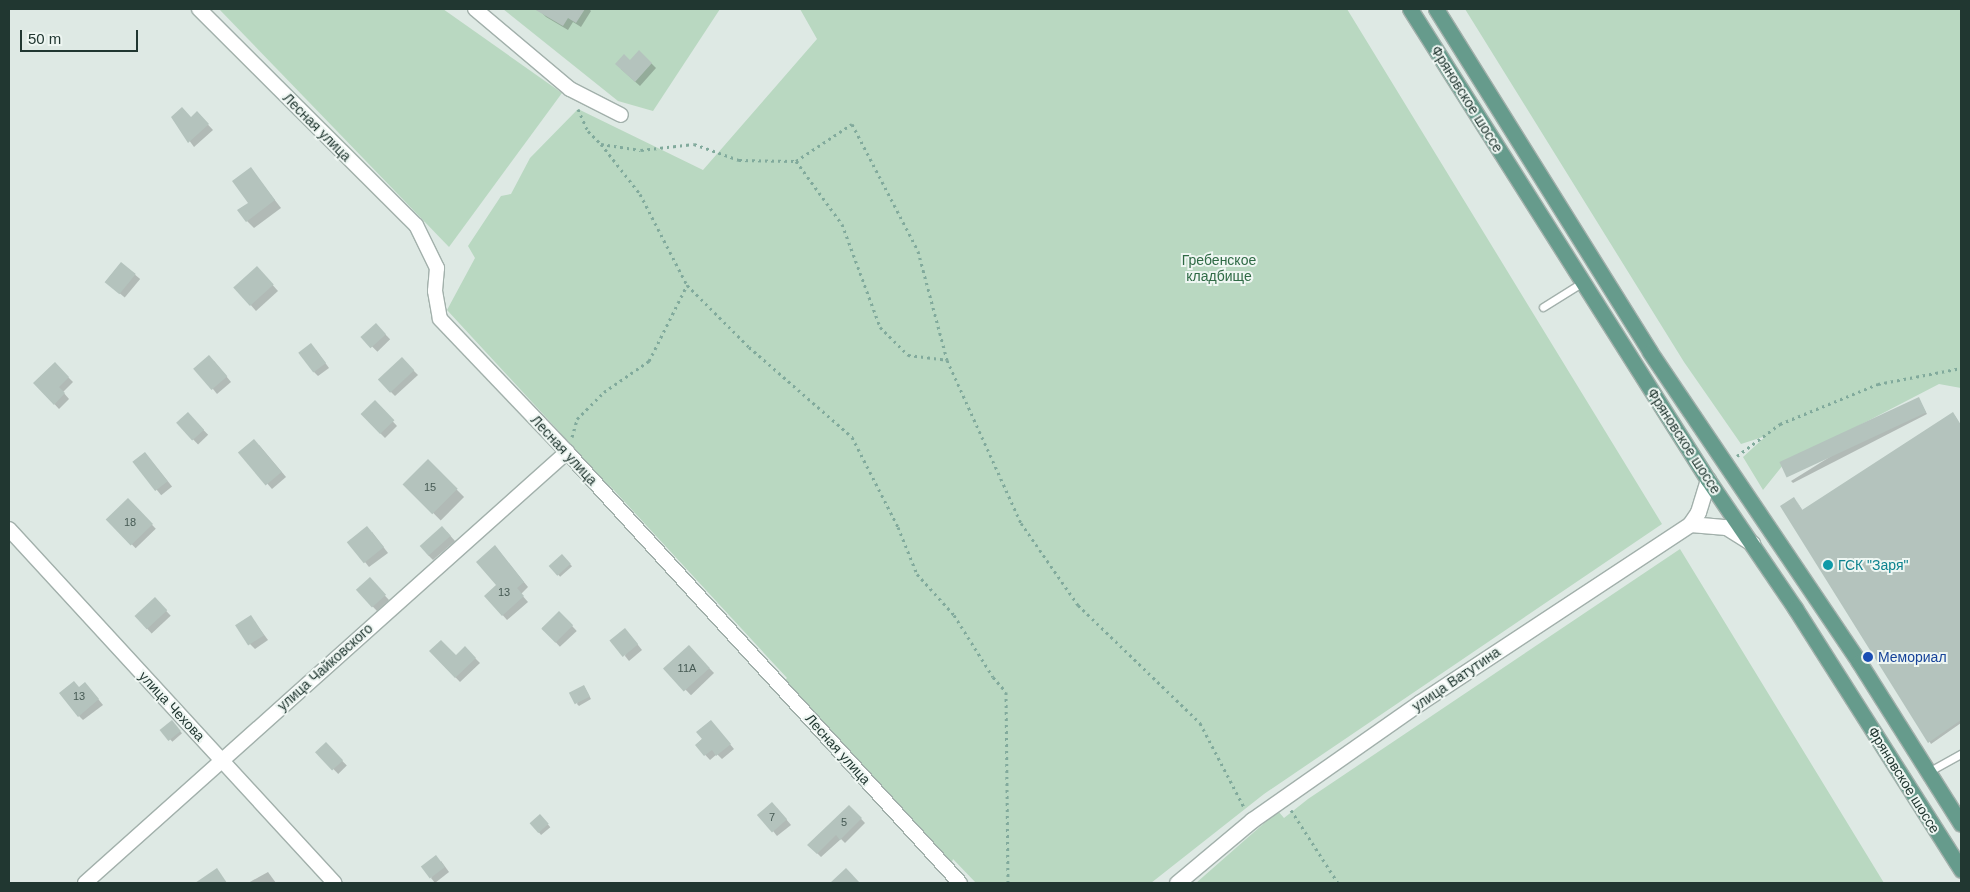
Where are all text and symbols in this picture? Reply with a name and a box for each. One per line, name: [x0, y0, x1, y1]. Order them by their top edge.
scale bar: [22, 20, 140, 52]
text: 50 m: [28, 30, 61, 47]
street label: Фряновское шоссе: [1427, 43, 1507, 155]
street label: Лесная улица: [279, 89, 355, 165]
park label: Гребенское кладбище: [1182, 252, 1256, 284]
street label: Фряновское шоссе: [1644, 385, 1724, 497]
street label: Лесная улица: [527, 412, 601, 488]
house number: 15: [424, 480, 436, 494]
house number: 18: [124, 515, 136, 529]
place label: ГСК "Заря": [1838, 557, 1908, 573]
marker: ГСК "Заря": [1822, 559, 1834, 571]
house number: 13: [498, 585, 510, 599]
street label: улица Чайковского: [274, 620, 376, 714]
street label: улица Ватутина: [1409, 643, 1503, 715]
place label: Мемориал: [1878, 649, 1947, 665]
marker: Мемориал: [1862, 651, 1874, 663]
house number: 11А: [678, 661, 696, 675]
street label: улица Чехова: [136, 668, 208, 744]
house number: 13: [73, 689, 85, 703]
street label: Лесная улица: [802, 710, 874, 788]
street label: Фряновское шоссе: [1864, 724, 1944, 836]
house number: 7: [769, 810, 775, 824]
house number: 5: [841, 815, 847, 829]

